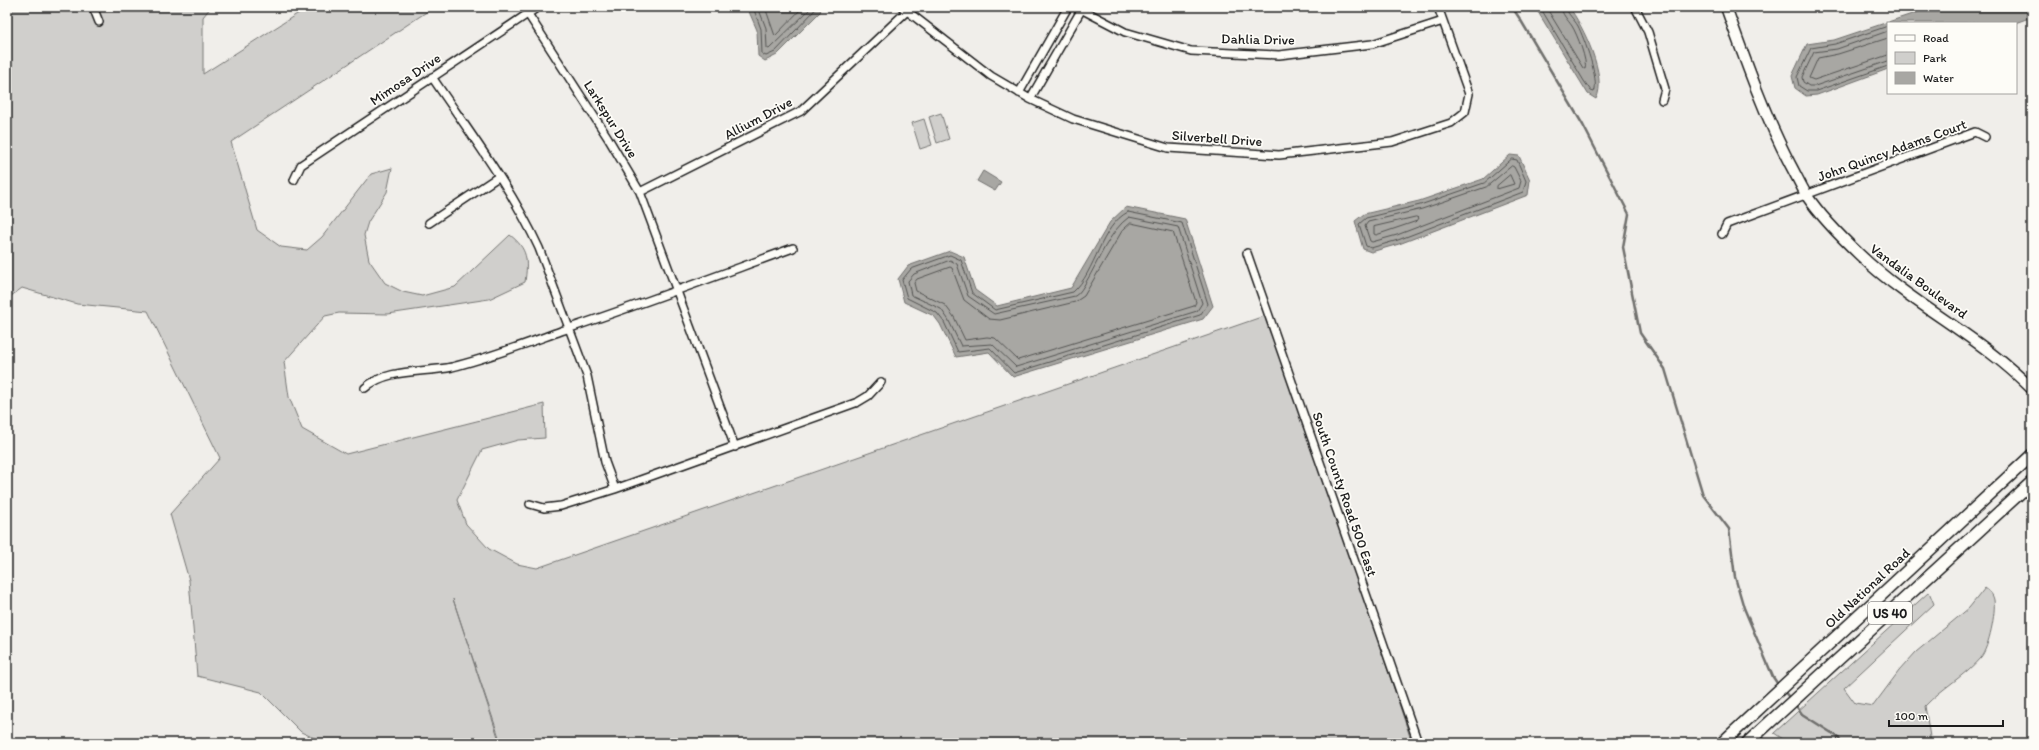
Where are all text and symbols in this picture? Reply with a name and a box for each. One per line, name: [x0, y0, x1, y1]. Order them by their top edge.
legend: [1887, 22, 2017, 94]
street label: Dahlia Drive: [1221, 30, 1295, 49]
text: Road: [1923, 31, 1949, 45]
street label: Mimosa Drive: [367, 49, 444, 109]
text: Park: [1923, 51, 1947, 65]
text: Water: [1923, 71, 1954, 85]
street label: Larkspur Drive: [580, 77, 641, 162]
street label: Allium Drive: [721, 93, 795, 143]
street label: John Quincy Adams Court: [1815, 116, 1969, 185]
street label: Silverbell Drive: [1171, 127, 1263, 150]
street label: Vandalia Boulevard: [1867, 240, 1971, 323]
street label: South County Road 500 East: [1308, 410, 1381, 579]
street label: Old National Road: [1821, 544, 1914, 632]
road number: US 40: [1868, 602, 1912, 624]
scale bar: [1889, 702, 2003, 728]
text: 100 m: [1895, 709, 1928, 723]

